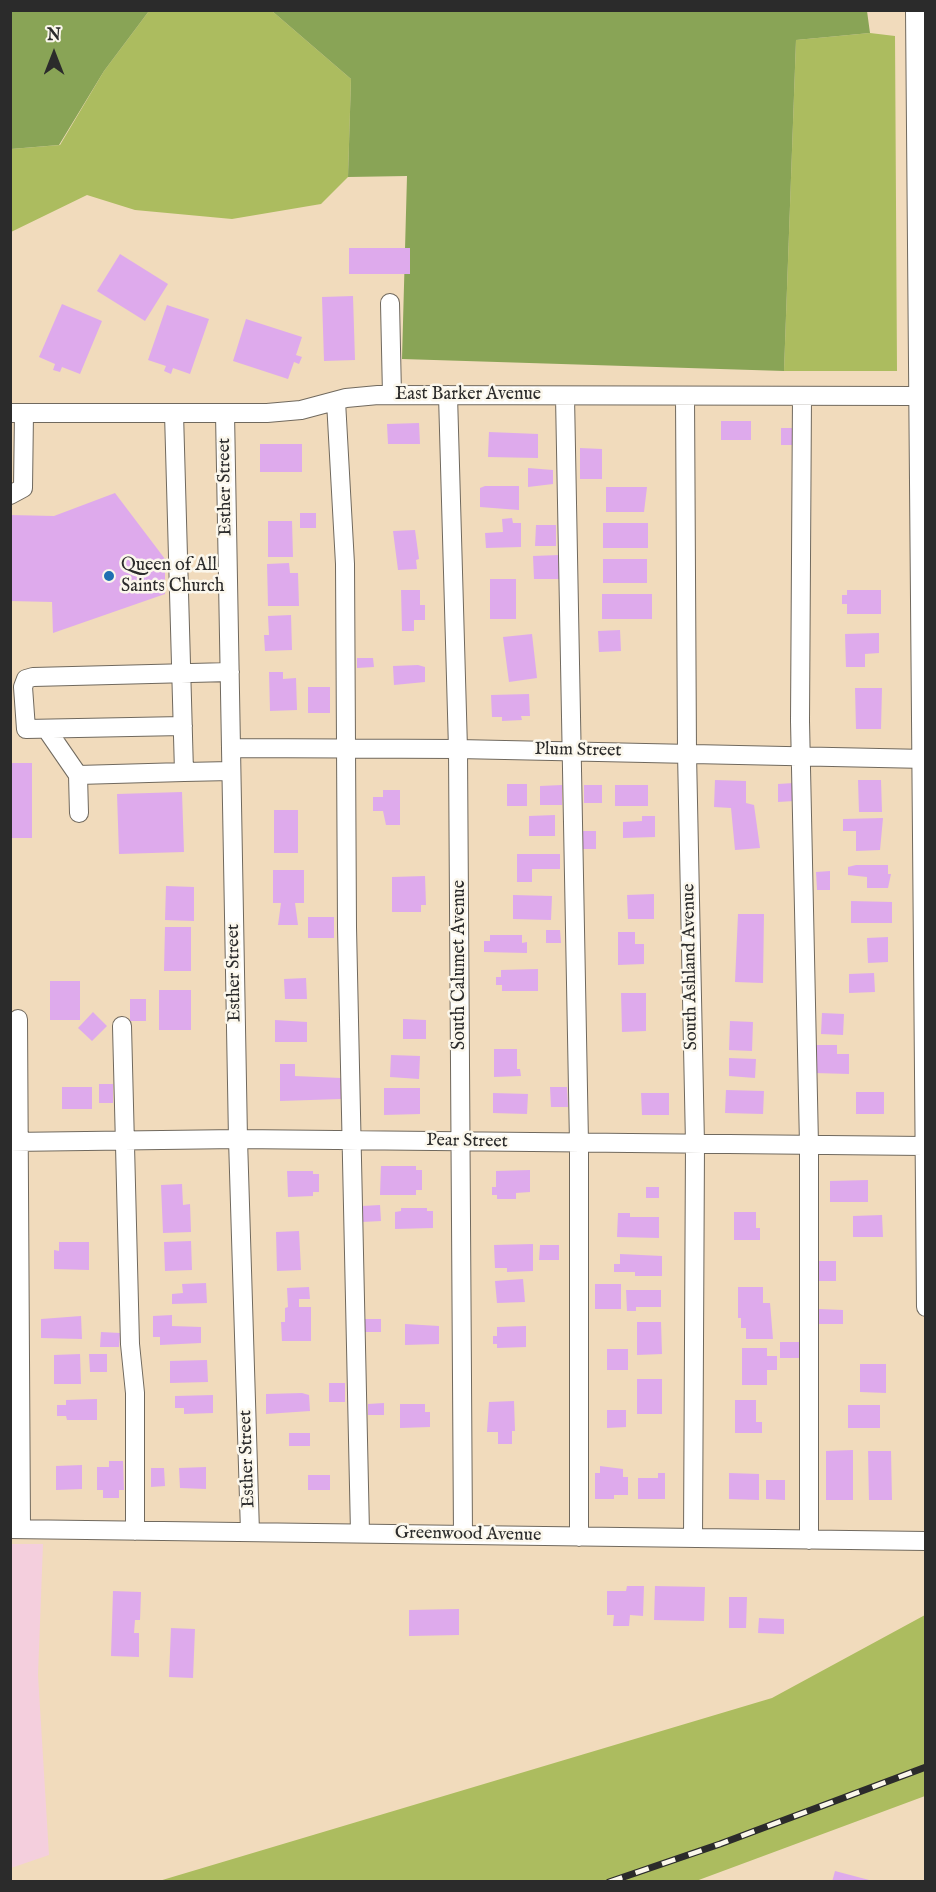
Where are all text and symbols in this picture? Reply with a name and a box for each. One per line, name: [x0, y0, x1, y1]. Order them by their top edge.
north arrow: [24, 24, 84, 84]
text: N: [47, 26, 61, 46]
street label: East Barker Avenue: [395, 384, 541, 406]
street label: Esther Street: [214, 438, 238, 536]
place label: Queen of All Saints Church: [121, 555, 224, 598]
marker: Queen of All Saints Church: [102, 569, 116, 583]
street label: Plum Street: [534, 739, 622, 763]
street label: South Calumet Avenue: [449, 880, 471, 1050]
street label: South Ashland Avenue: [679, 883, 703, 1051]
street label: Esther Street: [223, 924, 247, 1022]
street label: Pear Street: [426, 1130, 508, 1154]
street label: Esther Street: [235, 1410, 261, 1508]
street label: Greenwood Avenue: [395, 1523, 541, 1547]

